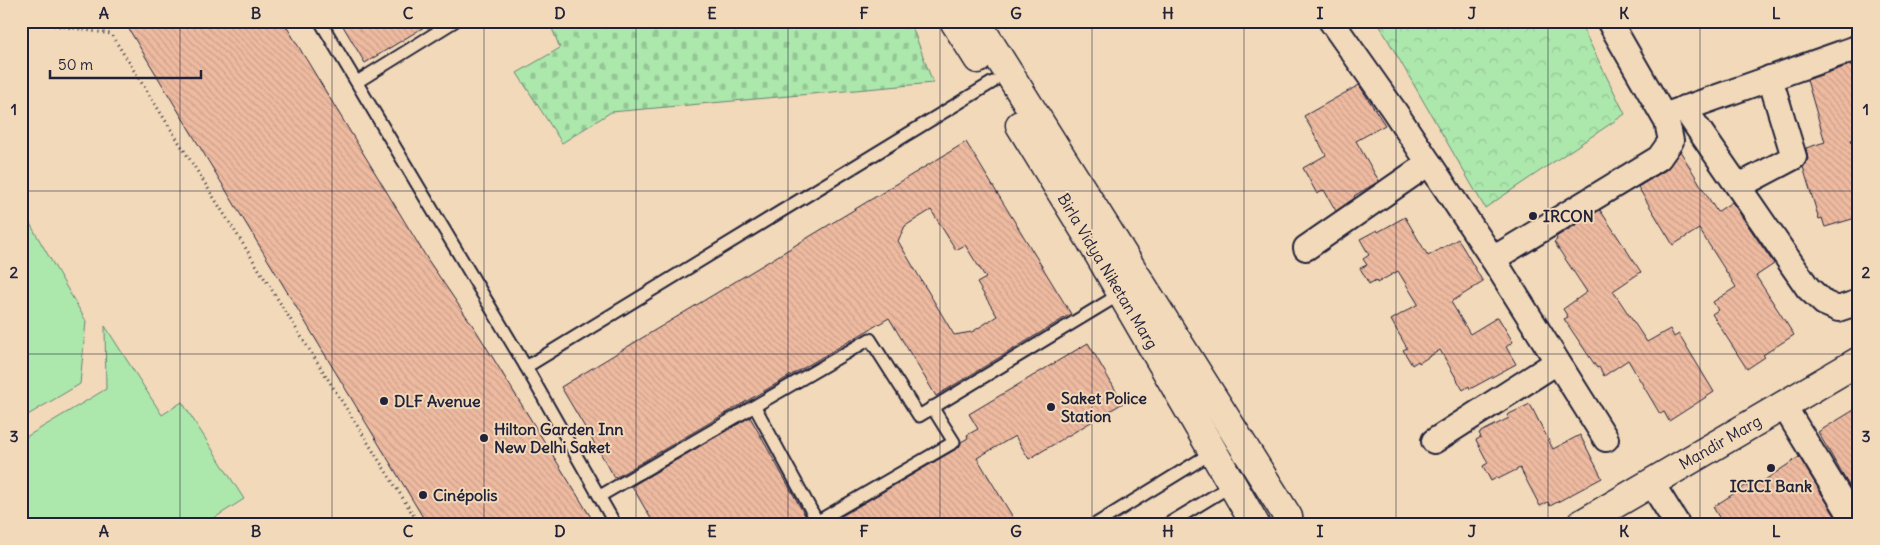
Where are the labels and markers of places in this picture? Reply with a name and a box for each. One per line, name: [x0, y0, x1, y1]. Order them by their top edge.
place label: IRCON: [1543, 206, 1594, 226]
marker: IRCON: [1527, 210, 1539, 222]
place label: Saket Police Station: [1061, 388, 1147, 426]
place label: DLF Avenue: [394, 391, 481, 411]
marker: DLF Avenue: [378, 395, 390, 407]
marker: Saket Police Station: [1045, 401, 1057, 413]
place label: Hilton Garden Inn New Delhi Saket: [494, 419, 624, 457]
marker: Hilton Garden Inn New Delhi Saket: [478, 432, 490, 444]
marker: ICICI Bank: [1765, 462, 1777, 474]
place label: ICICI Bank: [1730, 476, 1812, 496]
place label: Cinépolis: [433, 485, 498, 506]
marker: Cinépolis: [417, 489, 429, 501]

